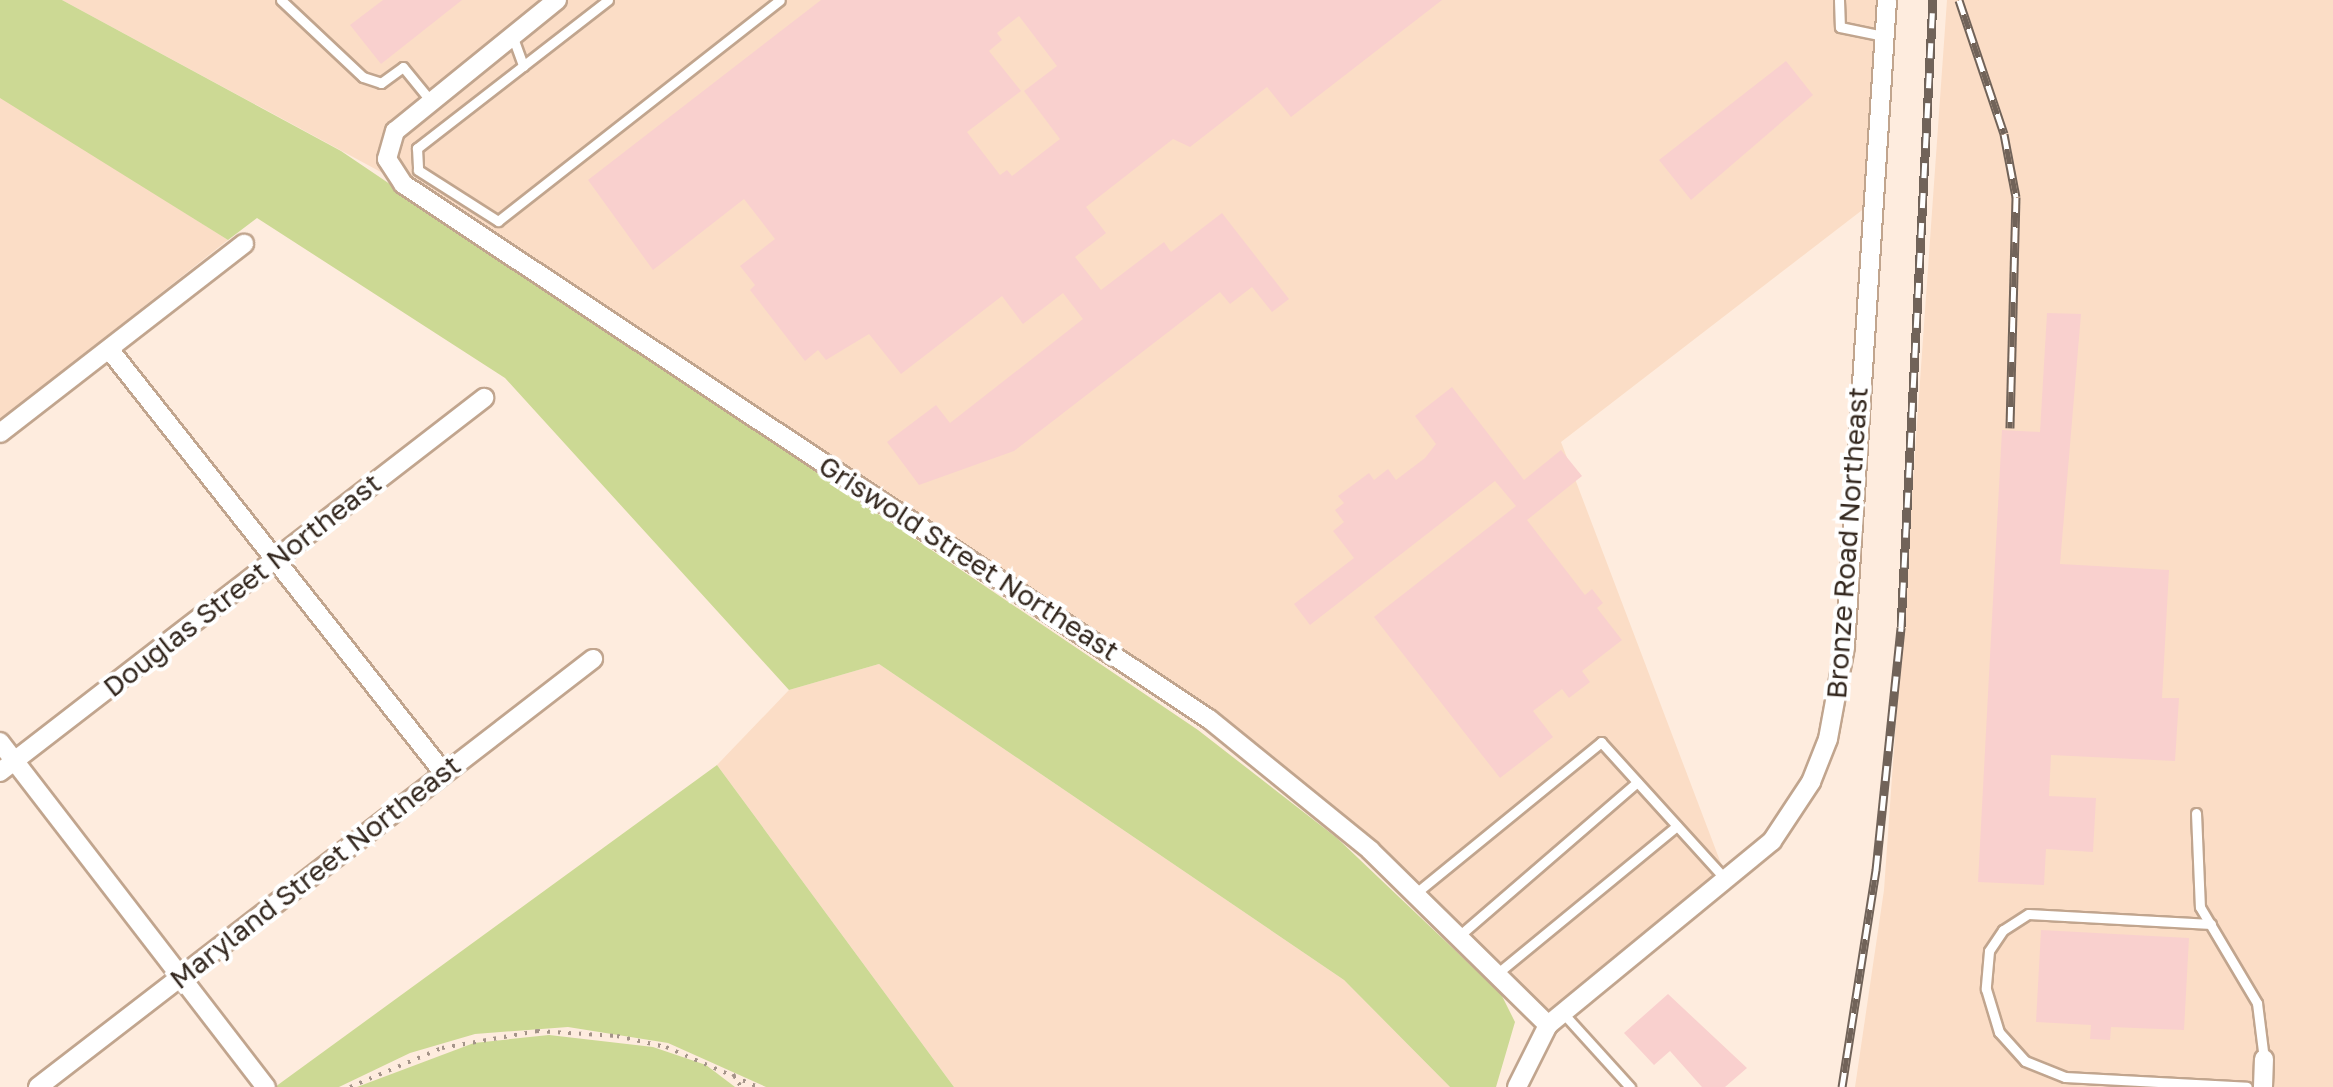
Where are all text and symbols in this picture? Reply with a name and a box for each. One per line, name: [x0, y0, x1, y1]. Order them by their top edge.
street label: Bronze Road Northeast: [1819, 386, 1875, 700]
street label: Griswold Street Northeast: [813, 448, 1125, 668]
street label: Douglas Street Northeast: [96, 466, 388, 704]
street label: Maryland Street Northeast: [163, 748, 467, 996]

